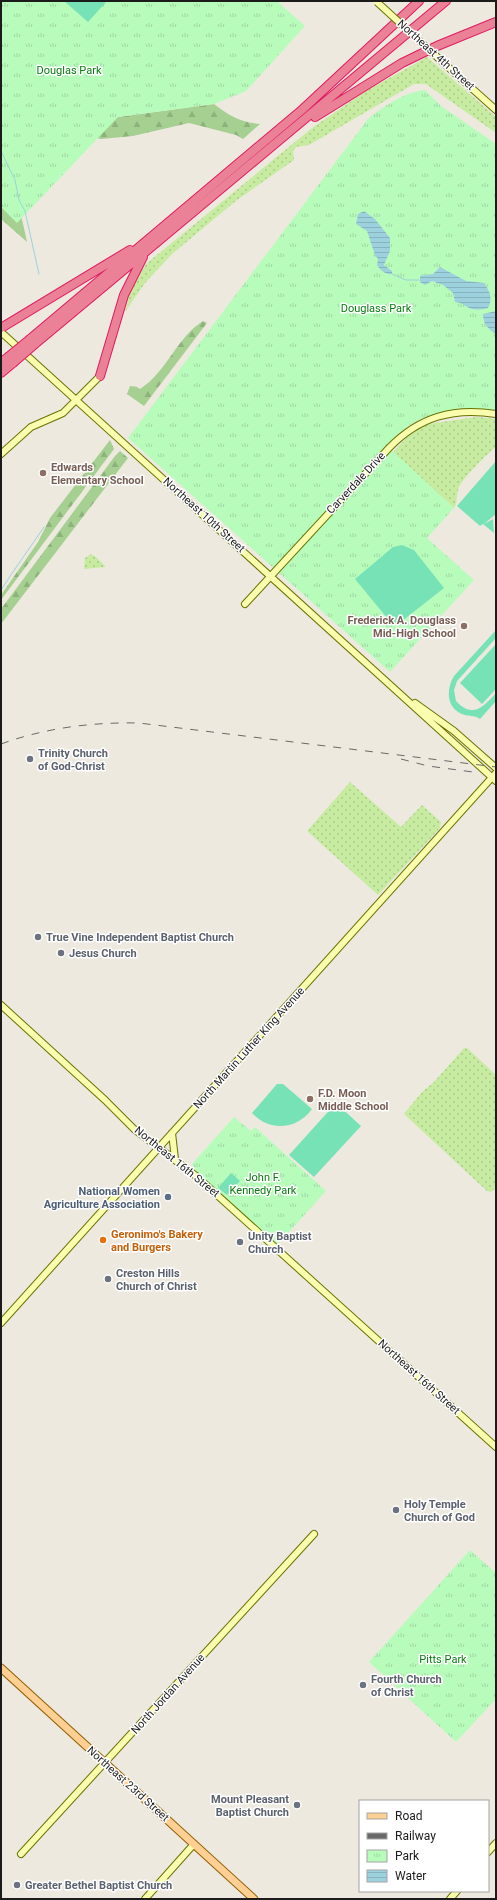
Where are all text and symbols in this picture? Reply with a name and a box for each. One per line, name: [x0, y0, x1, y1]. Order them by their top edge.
street label: Northeast 4th Street: [395, 17, 477, 93]
park label: Douglas Park: [37, 64, 102, 77]
park label: Douglass Park: [341, 302, 412, 315]
street label: Carverdale Drive: [324, 449, 388, 517]
place label: Edwards Elementary School: [51, 461, 144, 487]
marker: Edwards Elementary School: [38, 468, 48, 478]
street label: Northeast 10th Street: [160, 475, 248, 555]
place label: Frederick A. Douglass Mid-High School: [348, 614, 456, 640]
marker: Frederick A. Douglass Mid-High School: [459, 621, 469, 631]
place label: Trinity Church of God-Christ: [38, 747, 108, 773]
marker: Trinity Church of God-Christ: [25, 754, 35, 764]
place label: True Vine Independent Baptist Church: [46, 931, 234, 944]
marker: True Vine Independent Baptist Church: [33, 932, 43, 942]
place label: Jesus Church: [69, 947, 137, 960]
marker: Jesus Church: [56, 948, 66, 958]
street label: North Martin Luther King Avenue: [191, 984, 307, 1112]
place label: F.D. Moon Middle School: [318, 1087, 389, 1113]
marker: F.D. Moon Middle School: [305, 1094, 315, 1104]
street label: Northeast 16th Street: [132, 1124, 222, 1200]
park label: John F. Kennedy Park: [230, 1171, 297, 1197]
place label: National Women Agriculture Association: [44, 1185, 160, 1211]
marker: National Women Agriculture Association: [163, 1192, 173, 1202]
place label: Geronimo's Bakery and Burgers: [111, 1228, 203, 1254]
place label: Unity Baptist Church: [248, 1230, 312, 1256]
marker: Geronimo's Bakery and Burgers: [98, 1235, 108, 1245]
marker: Unity Baptist Church: [235, 1237, 245, 1247]
place label: Creston Hills Church of Christ: [116, 1267, 197, 1293]
marker: Creston Hills Church of Christ: [103, 1274, 113, 1284]
street label: Northeast 16th Street: [375, 1337, 463, 1417]
place label: Holy Temple Church of God: [404, 1498, 475, 1524]
marker: Holy Temple Church of God: [391, 1505, 401, 1515]
street label: North Jordan Avenue: [129, 1651, 208, 1737]
park label: Pitts Park: [419, 1653, 467, 1666]
place label: Fourth Church of Christ: [371, 1673, 442, 1699]
marker: Fourth Church of Christ: [358, 1680, 368, 1690]
street label: Northeast 23rd Street: [84, 1744, 172, 1824]
place label: Mount Pleasant Baptist Church: [211, 1793, 289, 1819]
marker: Mount Pleasant Baptist Church: [292, 1800, 302, 1810]
legend: [359, 1800, 489, 1892]
text: Road: [395, 1809, 423, 1823]
text: Railway: [395, 1829, 436, 1843]
text: Park: [395, 1849, 420, 1863]
text: Water: [395, 1869, 426, 1883]
place label: Greater Bethel Baptist Church: [25, 1879, 172, 1892]
marker: Greater Bethel Baptist Church: [12, 1880, 22, 1890]

